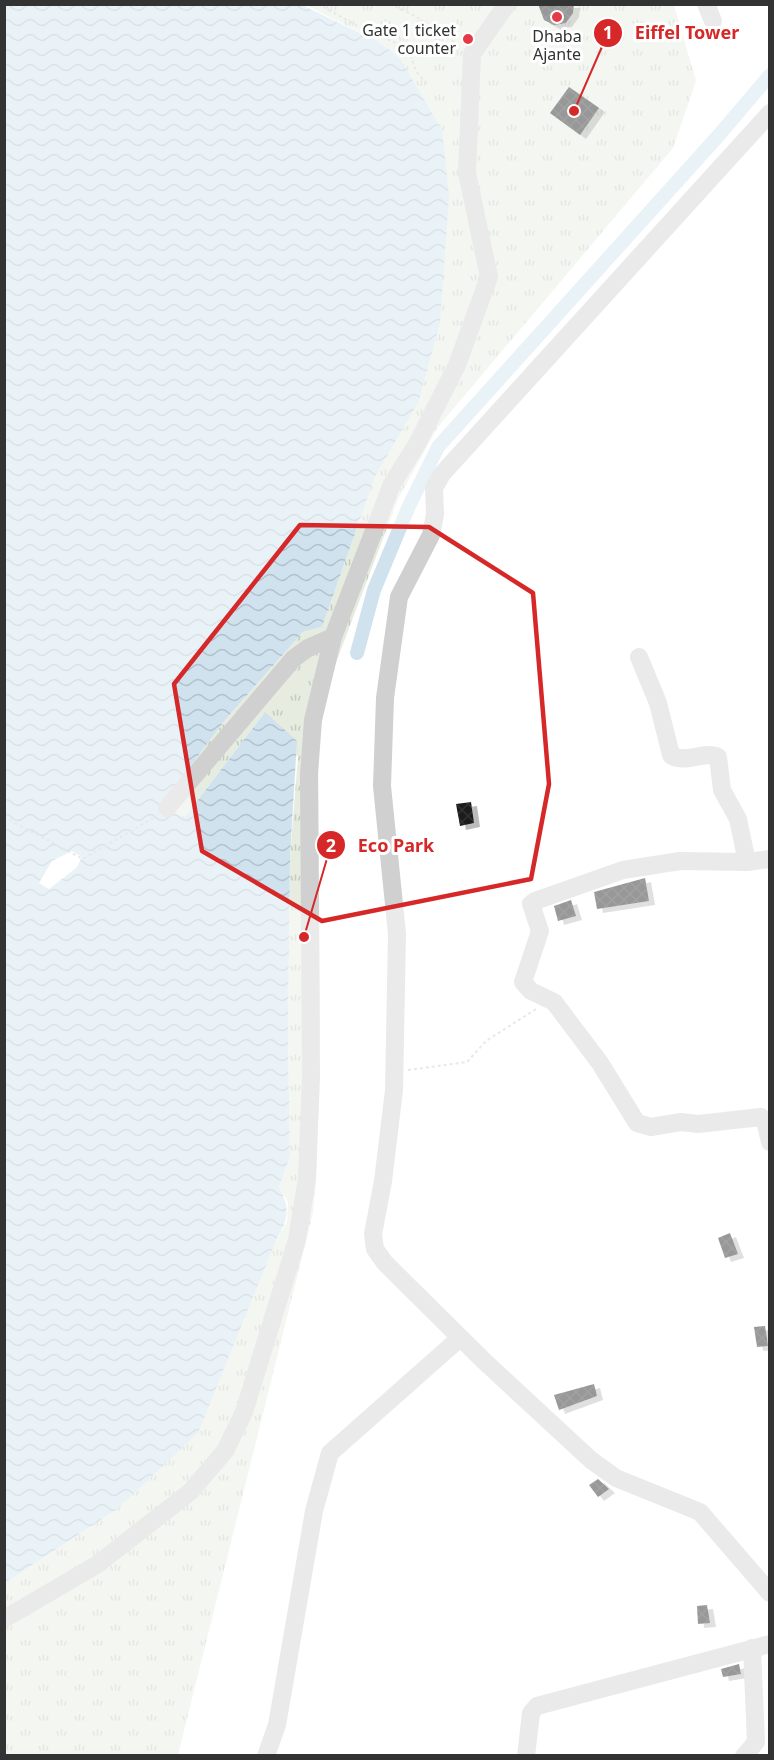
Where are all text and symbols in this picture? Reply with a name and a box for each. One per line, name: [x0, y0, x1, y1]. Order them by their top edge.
marker: Dhaba Ajante: [550, 10, 564, 24]
callout: Eiffel Tower: [593, 15, 751, 51]
place label: Gate 1 ticket counter: [362, 19, 456, 59]
text: 1: [603, 20, 613, 44]
text: Eiffel Tower: [635, 20, 739, 44]
place label: Dhaba Ajante: [532, 25, 582, 65]
marker: Gate 1 ticket counter: [461, 32, 475, 46]
callout: Eco Park: [316, 827, 446, 863]
text: 2: [326, 833, 336, 857]
text: Eco Park: [358, 833, 435, 857]

